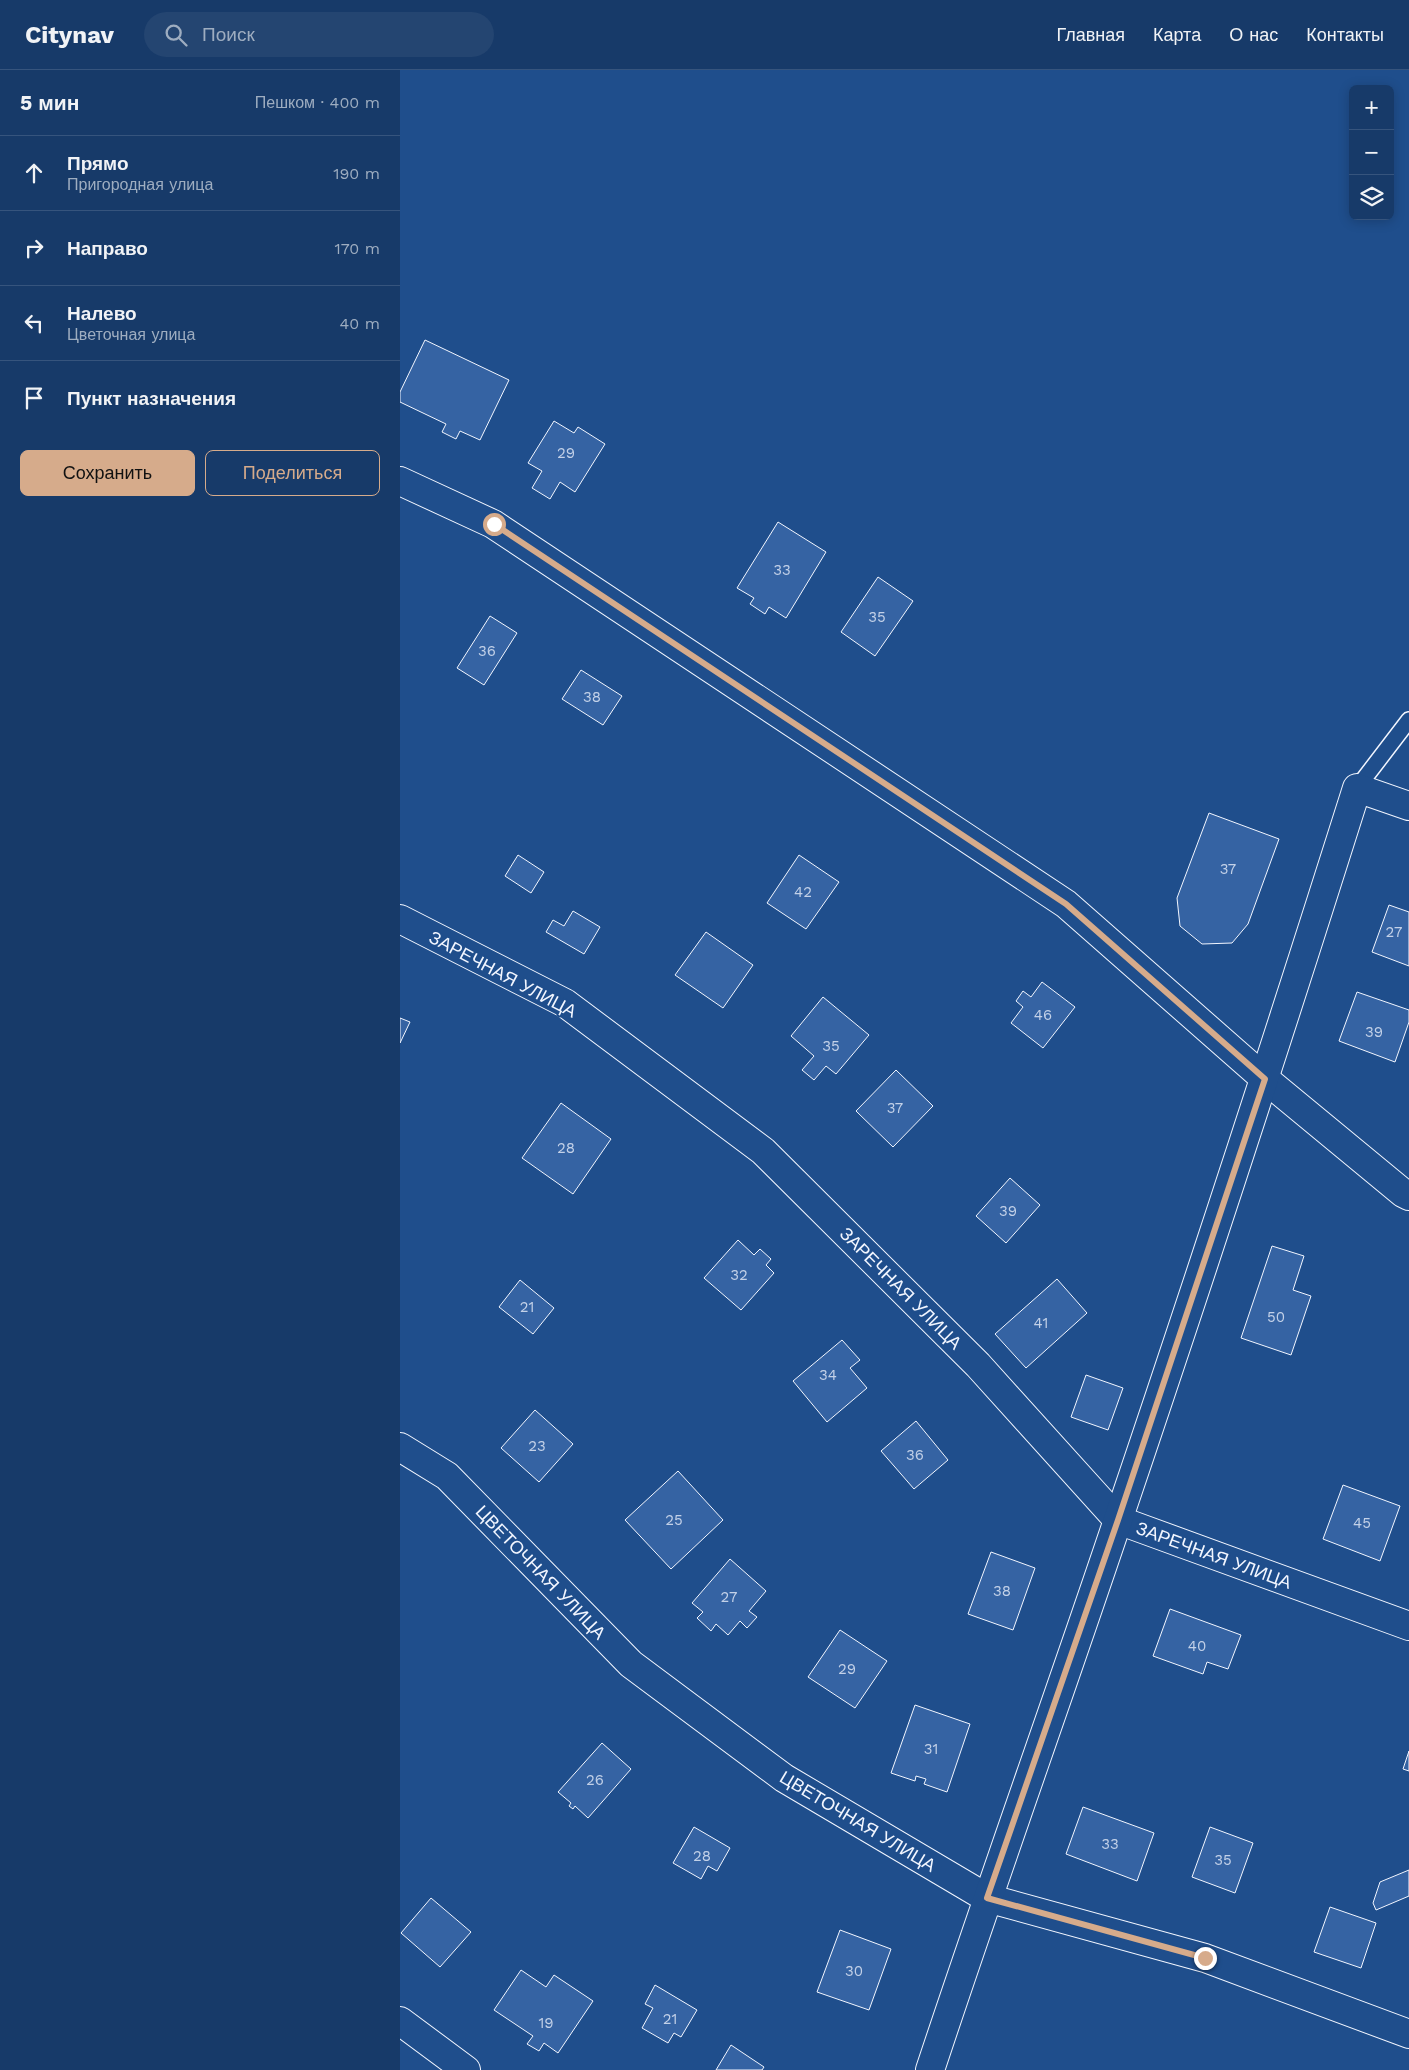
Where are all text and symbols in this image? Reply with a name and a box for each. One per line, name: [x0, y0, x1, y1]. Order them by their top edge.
search box: [144, 12, 494, 57]
text: Citynav: [25, 21, 114, 49]
icon: search: [162, 21, 190, 49]
text: Поиск: [202, 23, 255, 46]
text: Главная: [1056, 24, 1125, 45]
text: Карта: [1153, 24, 1201, 45]
text: О нас: [1229, 24, 1278, 45]
text: Контакты: [1306, 24, 1384, 45]
map controls: [1349, 85, 1394, 220]
button: +: [1349, 85, 1394, 130]
text: 5 мин: [20, 90, 79, 115]
text: Пешком · 400 m: [255, 93, 380, 112]
button: −: [1349, 130, 1394, 175]
text: Прямо: [67, 152, 129, 175]
icon: ahead: [20, 159, 48, 187]
text: 190 m: [333, 164, 380, 183]
text: Пригородная улица: [67, 175, 213, 194]
button: layers: [1349, 175, 1394, 220]
icon: right: [20, 234, 48, 262]
text: Направо: [67, 237, 148, 260]
text: 170 m: [334, 239, 380, 258]
text: Налево: [67, 302, 137, 325]
icon: left: [20, 309, 48, 337]
text: 40 m: [340, 314, 380, 333]
text: Цветочная улица: [67, 325, 195, 344]
icon: arrive: [20, 384, 48, 412]
text: Пункт назначения: [67, 387, 236, 410]
house number: 29: [557, 444, 575, 462]
button: Сохранить: [20, 450, 195, 496]
button: Поделиться: [205, 450, 380, 496]
route start: [483, 513, 506, 536]
house number: 33: [773, 561, 791, 579]
house number: 35: [868, 608, 886, 626]
house number: 36: [478, 642, 496, 660]
house number: 38: [583, 688, 601, 706]
house number: 37: [1220, 860, 1236, 878]
house number: 42: [794, 883, 812, 901]
house number: 27: [1386, 923, 1402, 941]
street label: ЗАРЕЧНАЯ УЛИЦА: [426, 926, 580, 1022]
house number: 46: [1034, 1006, 1052, 1024]
house number: 39: [1365, 1023, 1383, 1041]
house number: 35: [822, 1037, 840, 1055]
house number: 37: [887, 1099, 903, 1117]
house number: 28: [557, 1139, 575, 1157]
house number: 39: [999, 1202, 1017, 1220]
street label: ЗАРЕЧНАЯ УЛИЦА: [836, 1223, 966, 1353]
house number: 32: [730, 1266, 748, 1284]
house number: 21: [520, 1298, 534, 1316]
house number: 50: [1267, 1308, 1285, 1326]
house number: 41: [1034, 1314, 1048, 1332]
house number: 34: [819, 1366, 837, 1384]
house number: 23: [528, 1437, 546, 1455]
house number: 36: [906, 1446, 924, 1464]
street label: ЦВЕТОЧНАЯ УЛИЦА: [472, 1501, 610, 1643]
house number: 25: [665, 1511, 683, 1529]
house number: 45: [1353, 1514, 1371, 1532]
street label: ЗАРЕЧНАЯ УЛИЦА: [1133, 1517, 1295, 1593]
house number: 38: [993, 1582, 1011, 1600]
house number: 27: [721, 1588, 737, 1606]
house number: 40: [1188, 1637, 1206, 1655]
house number: 29: [838, 1660, 856, 1678]
house number: 31: [924, 1740, 938, 1758]
street label: ЦВЕТОЧНАЯ УЛИЦА: [776, 1766, 940, 1876]
house number: 26: [586, 1771, 604, 1789]
house number: 33: [1101, 1835, 1119, 1853]
house number: 28: [693, 1847, 711, 1865]
house number: 35: [1214, 1851, 1232, 1869]
route end: [1194, 1947, 1217, 1970]
house number: 30: [845, 1962, 863, 1980]
house number: 21: [663, 2010, 677, 2028]
house number: 19: [538, 2014, 554, 2032]

